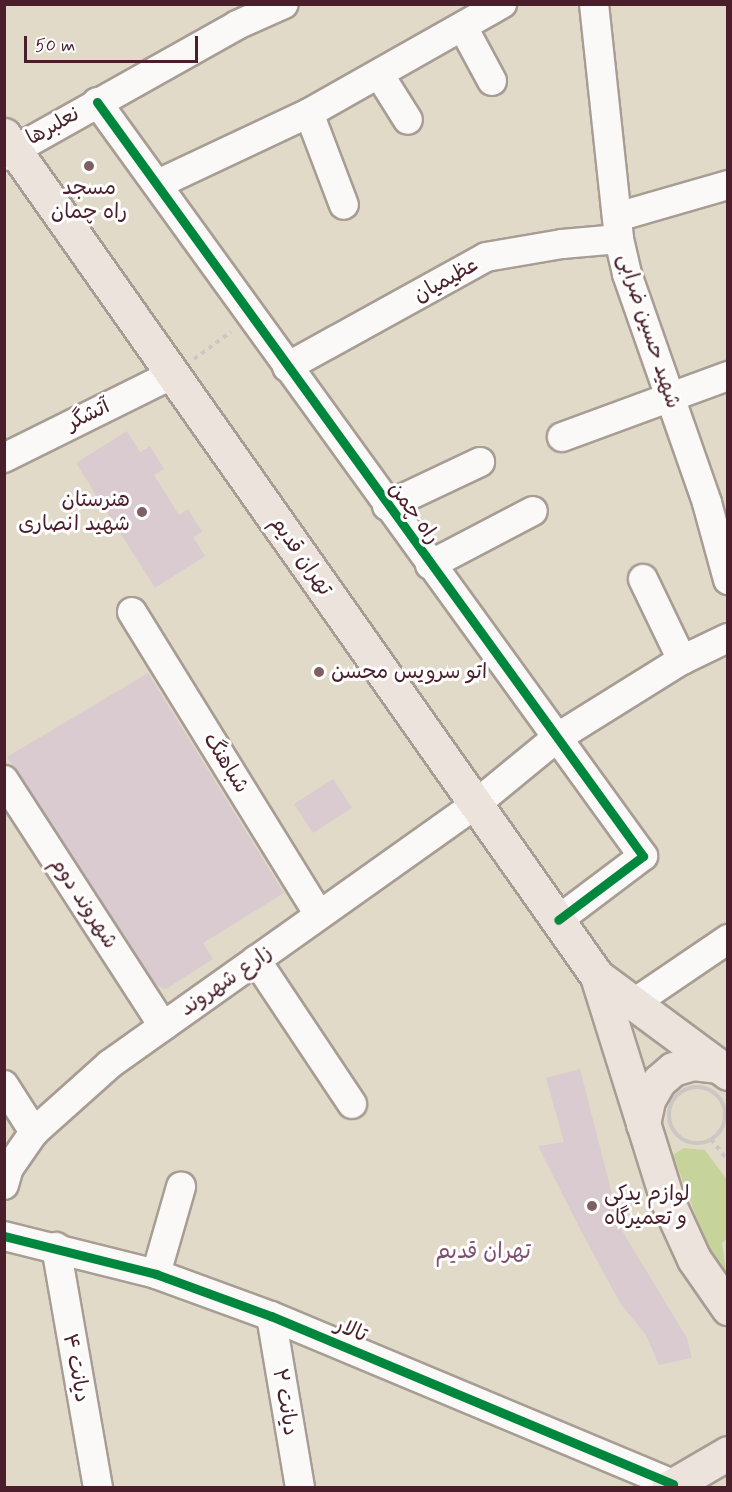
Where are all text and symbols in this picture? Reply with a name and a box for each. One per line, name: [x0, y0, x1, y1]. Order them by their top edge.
scale bar: [27, 24, 201, 62]
text: 50 m: [35, 34, 75, 58]
street label: نعلبرها: [22, 101, 84, 151]
marker: مسجد راه چمان: [82, 159, 96, 173]
place label: مسجد راه چمان: [51, 175, 127, 225]
street label: شهید حسین ضرابی: [612, 250, 686, 412]
street label: عظیمیان: [409, 252, 483, 308]
street label: آتشگر: [62, 394, 114, 436]
street label: راه چمن: [383, 477, 445, 549]
place label: هنرستان شهید انصاری: [18, 487, 130, 537]
marker: هنرستان شهید انصاری: [135, 505, 149, 519]
street label: تهران قدیم: [264, 511, 338, 601]
place label: اتو سرویس محسن: [331, 659, 487, 685]
marker: اتو سرویس محسن: [312, 665, 326, 679]
street label: شباهنگ: [198, 728, 254, 798]
street label: شهروند دوم: [45, 852, 123, 954]
street label: زارع شهروند: [175, 940, 277, 1022]
place label: لوازم یدکی و تعمیرگاه: [604, 1181, 690, 1231]
marker: لوازم یدکی و تعمیرگاه: [585, 1199, 599, 1213]
district label: تهران قدیم: [435, 1240, 531, 1266]
street label: تالار: [331, 1312, 371, 1348]
street label: دیانت ۴: [57, 1332, 95, 1404]
street label: دیانت ۲: [267, 1366, 303, 1438]

